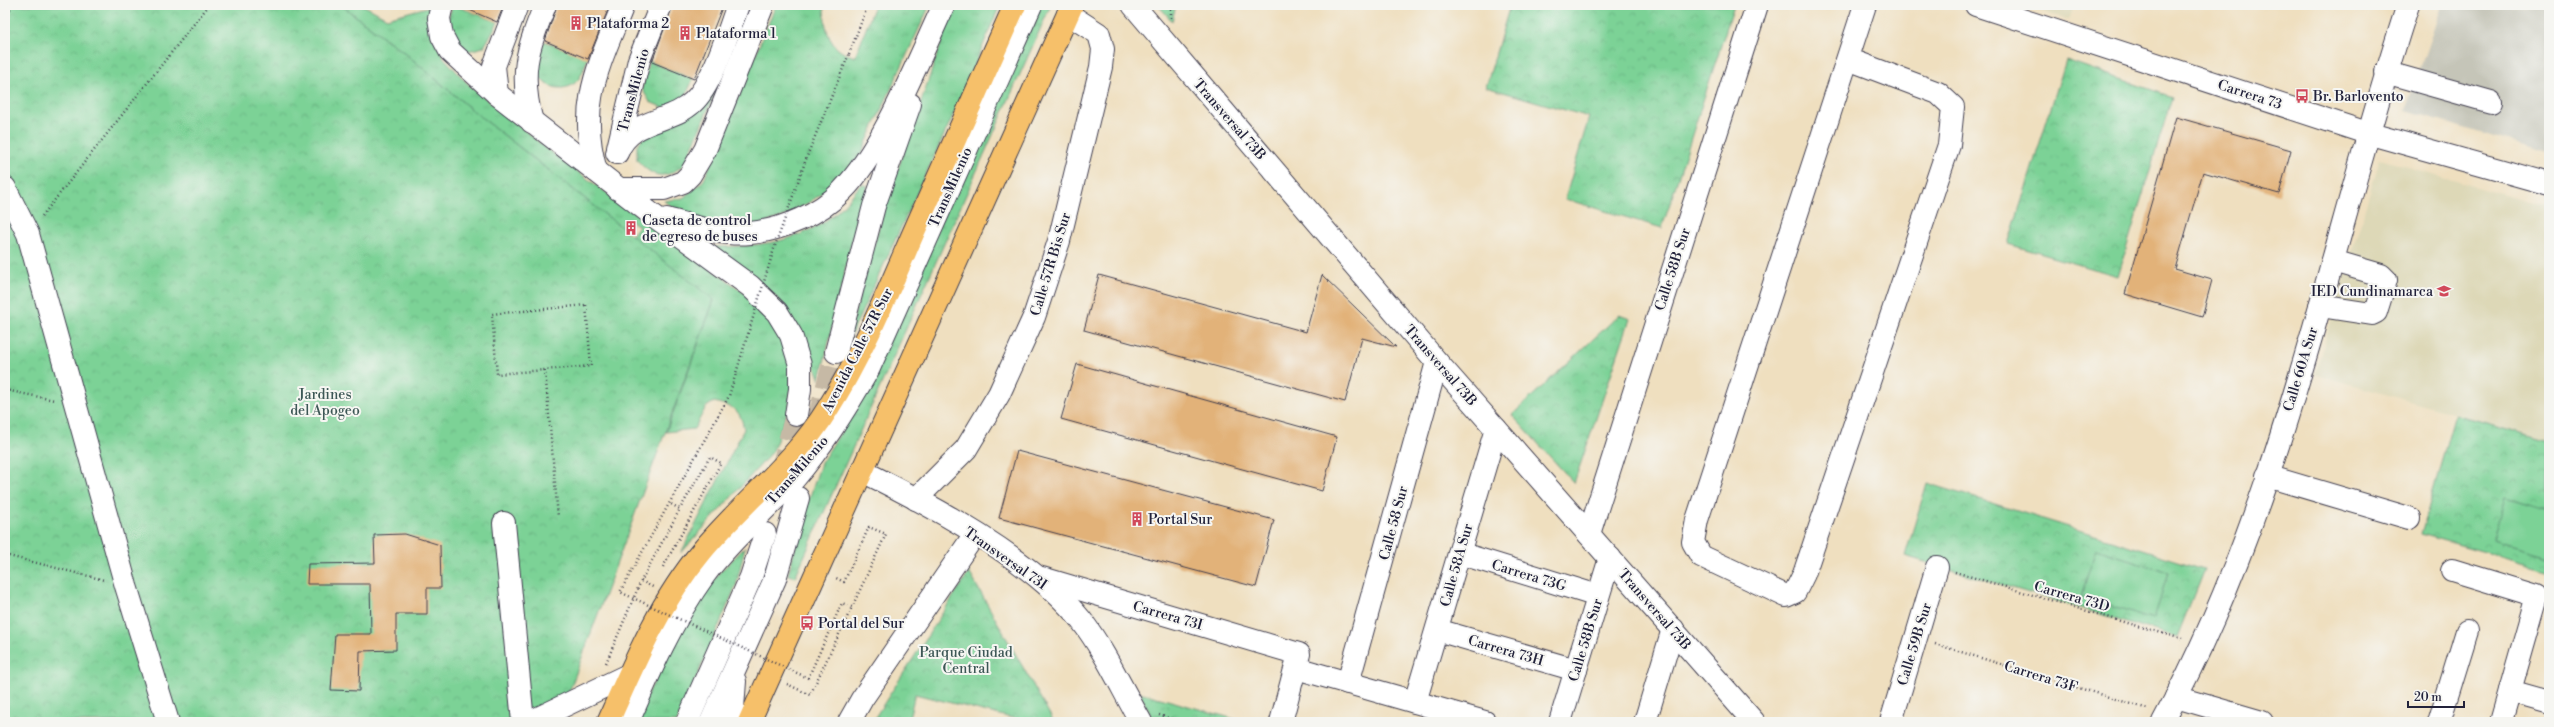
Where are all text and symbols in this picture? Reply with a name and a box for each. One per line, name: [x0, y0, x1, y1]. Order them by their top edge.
building icon: Plataforma 2: [568, 15, 584, 31]
place label: Plataforma 2: [587, 15, 669, 33]
building icon: Plataforma 1: [677, 25, 693, 41]
place label: Plataforma 1: [696, 25, 776, 43]
street label: TransMilenio: [614, 46, 654, 134]
street label: Transversal 73B: [1189, 75, 1269, 164]
street label: Carrera 73: [2215, 76, 2284, 114]
bus stop icon: Br. Barlovento: [2294, 88, 2310, 104]
place label: Br. Barlovento: [2312, 88, 2404, 106]
street label: TransMilenio: [925, 144, 977, 230]
street label: Calle 57R Bis Sur: [1027, 210, 1075, 318]
place label: Caseta de control de egreso de buses: [642, 212, 758, 246]
building icon: Caseta de control de egreso de buses: [623, 220, 639, 236]
street label: Calle 58B Sur: [1651, 226, 1695, 313]
place label: IED Cundinamarca: [2311, 283, 2434, 301]
school or university icon: IED Cundinamarca: [2436, 283, 2452, 299]
street label: Avenida Calle 57R Sur: [818, 285, 897, 417]
street label: Transversal 73B: [1400, 321, 1480, 410]
street label: Calle 60A Sur: [2280, 325, 2322, 414]
park label: Jardines del Apogeo: [290, 386, 360, 420]
street label: TransMilenio: [763, 432, 833, 509]
street label: Calle 58 Sur: [1375, 484, 1413, 562]
building icon: Portal Sur: [1129, 511, 1145, 527]
place label: Portal Sur: [1148, 511, 1212, 529]
street label: Calle 58A Sur: [1436, 522, 1477, 609]
street label: Transversal 73I: [960, 524, 1051, 594]
street label: Carrera 73G: [1489, 556, 1569, 596]
street label: Transversal 73B: [1614, 565, 1694, 654]
street label: Carrera 73D: [2032, 578, 2112, 616]
street label: Carrera 73I: [1131, 597, 1205, 635]
street label: Calle 58B Sur: [1565, 597, 1607, 684]
street label: Calle 59B Sur: [1894, 601, 1936, 688]
bus stop icon: Portal del Sur: [799, 615, 815, 631]
place label: Portal del Sur: [818, 615, 904, 633]
street label: Carrera 73H: [1466, 632, 1546, 671]
park label: Parque Ciudad Central: [919, 644, 1013, 678]
street label: Carrera 73F: [2002, 657, 2080, 697]
scale bar: [2408, 683, 2464, 709]
text: 20 m: [2414, 690, 2442, 705]

